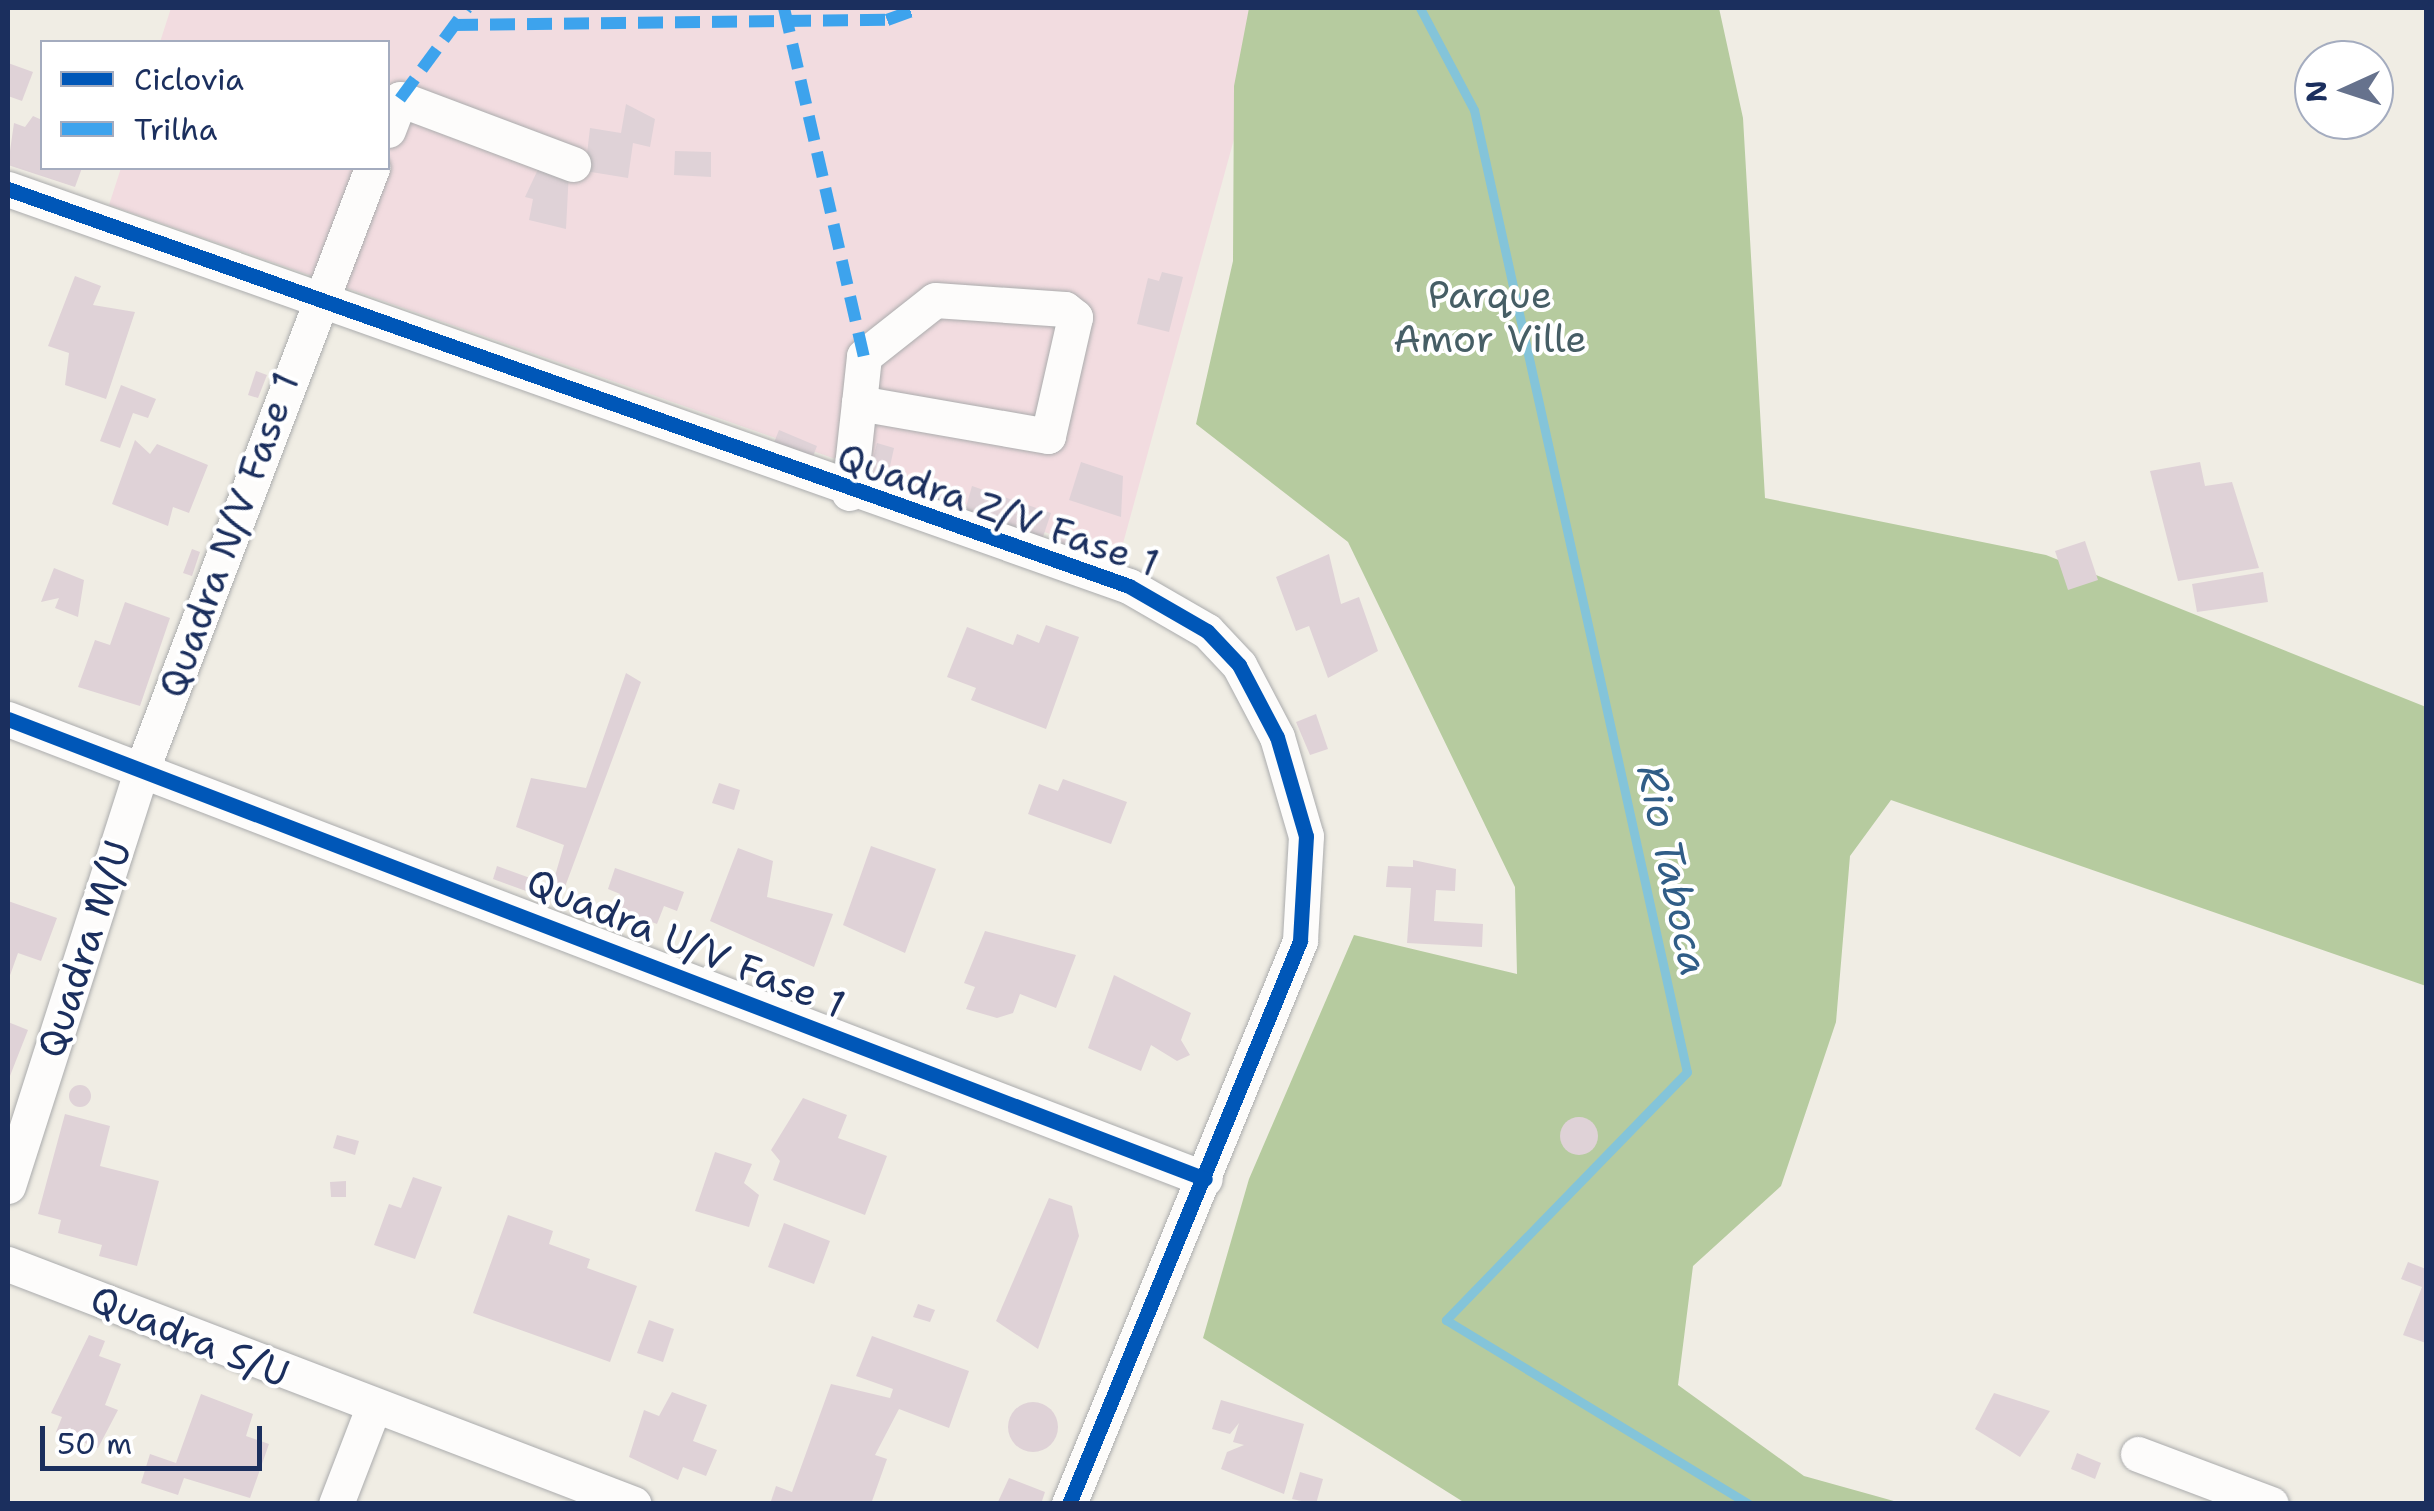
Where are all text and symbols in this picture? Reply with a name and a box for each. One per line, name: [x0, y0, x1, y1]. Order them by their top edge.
legend: [40, 40, 390, 170]
north arrow: [2294, 40, 2394, 140]
text: Ciclovia: [134, 59, 244, 100]
text: N: [2296, 79, 2336, 104]
text: Trilha: [134, 109, 217, 150]
park label: Parque Amor Ville: [1393, 272, 1587, 362]
street label: Quadra N/V Fase 1: [149, 366, 309, 704]
street label: Quadra Z/V Fase 1: [831, 434, 1165, 586]
water label: Rio Taboca: [1627, 760, 1719, 980]
street label: Quadra M/U: [27, 835, 141, 1063]
street label: Quadra U/V Fase 1: [520, 858, 852, 1028]
street label: Quadra S/U: [84, 1276, 296, 1396]
scale bar: [45, 1406, 268, 1468]
text: 50 m: [57, 1423, 132, 1464]

